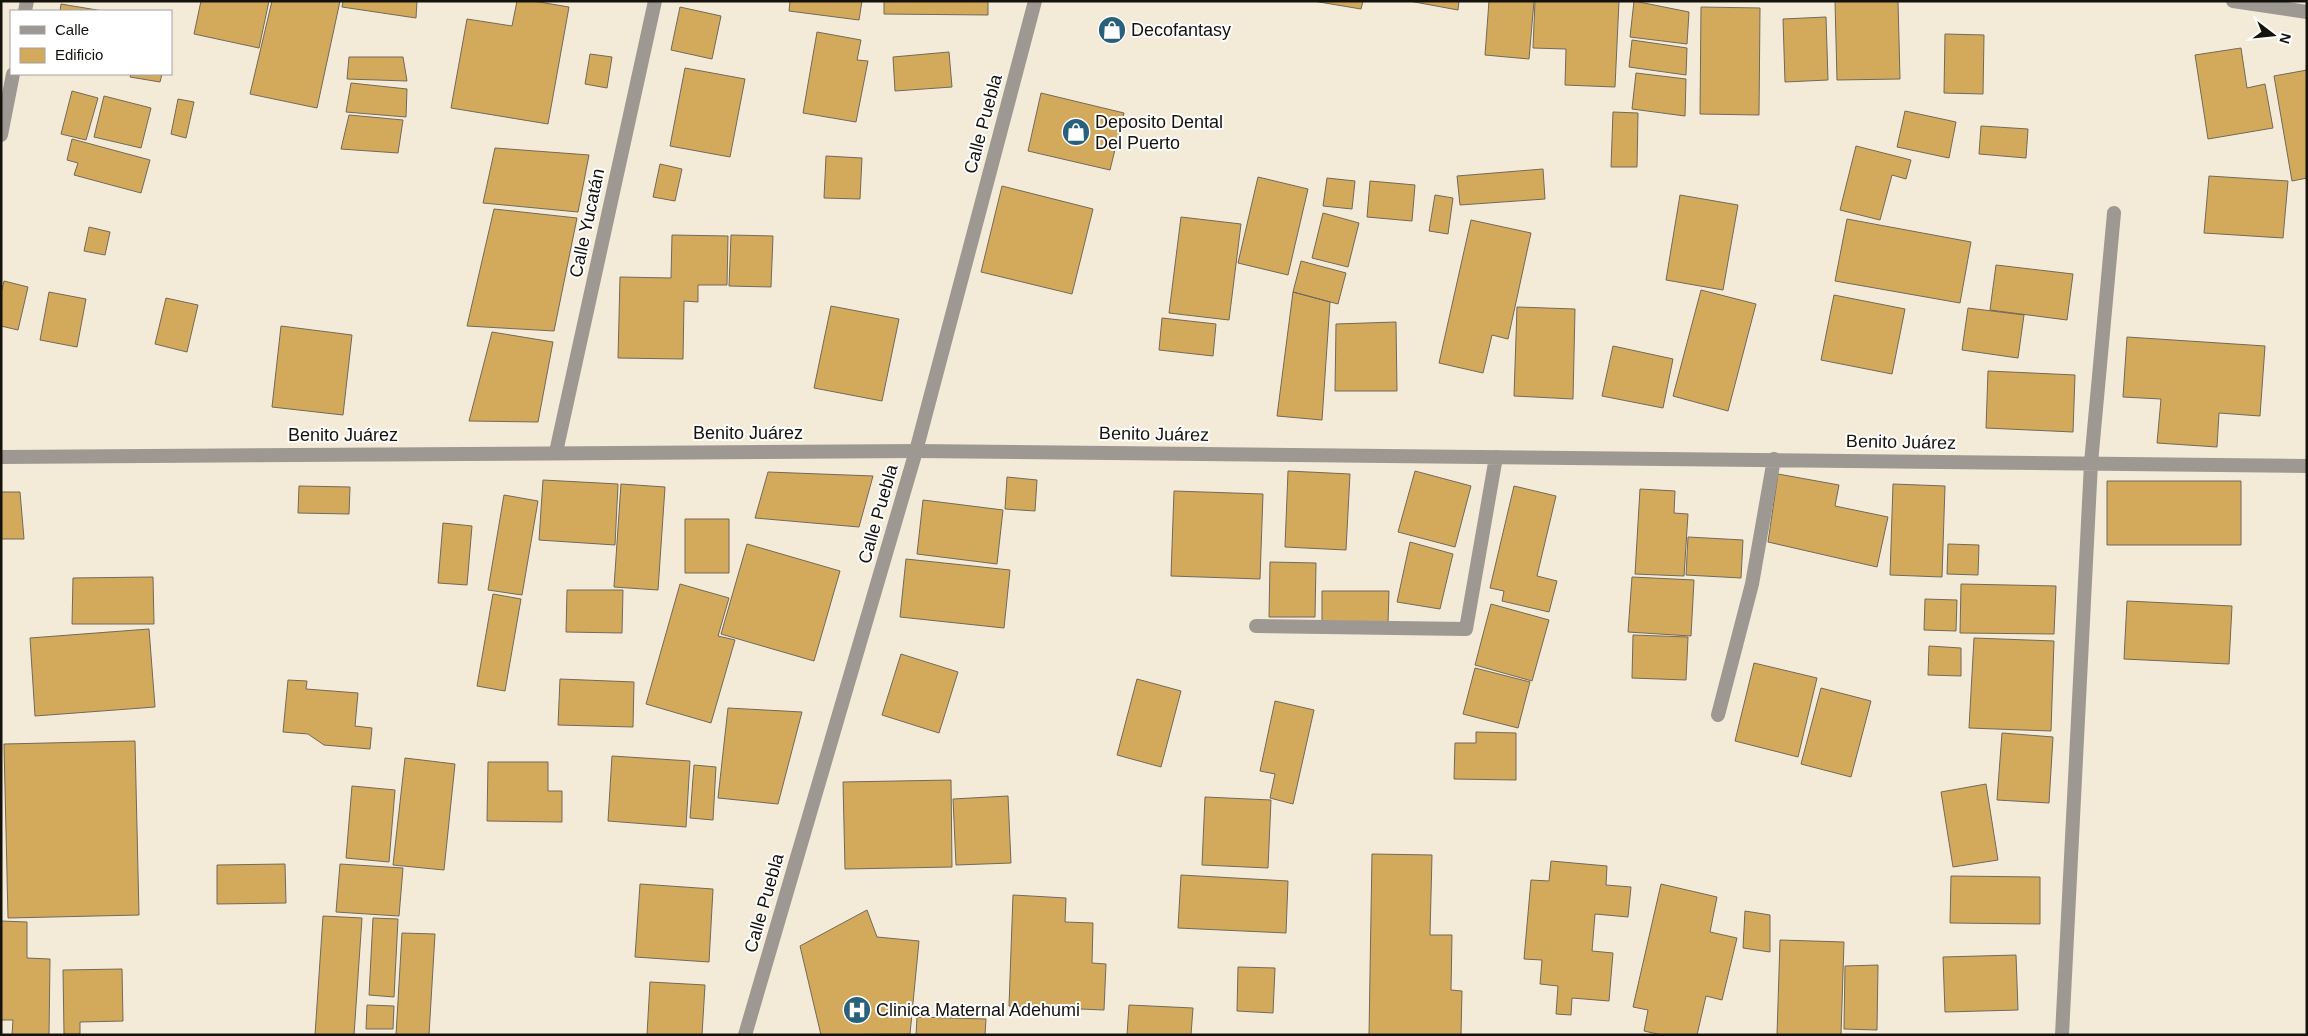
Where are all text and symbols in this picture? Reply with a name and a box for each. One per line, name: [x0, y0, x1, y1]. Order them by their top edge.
legend: [10, 10, 172, 75]
north arrow: [2248, 10, 2298, 60]
shop icon: Decofantasy: [1097, 15, 1127, 45]
place label: Decofantasy: [1131, 20, 1231, 40]
text: Calle: [55, 21, 89, 38]
text: N: [2276, 32, 2295, 46]
text: Edificio: [55, 46, 103, 63]
street label: Calle Puebla: [960, 71, 1006, 176]
place label: Deposito Dental Del Puerto: [1095, 112, 1223, 153]
shop icon: Deposito Dental Del Puerto: [1061, 117, 1091, 147]
street label: Calle Yucatán: [566, 167, 608, 279]
street label: Benito Juárez: [693, 423, 803, 443]
street label: Benito Juárez: [1099, 423, 1209, 445]
street label: Benito Juárez: [288, 425, 398, 445]
street label: Benito Juárez: [1846, 431, 1956, 453]
street label: Calle Puebla: [854, 461, 902, 566]
street label: Calle Puebla: [740, 850, 788, 955]
hospital icon: Clinica Maternal Adehumi: [842, 995, 872, 1025]
place label: Clinica Maternal Adehumi: [876, 1000, 1080, 1020]

